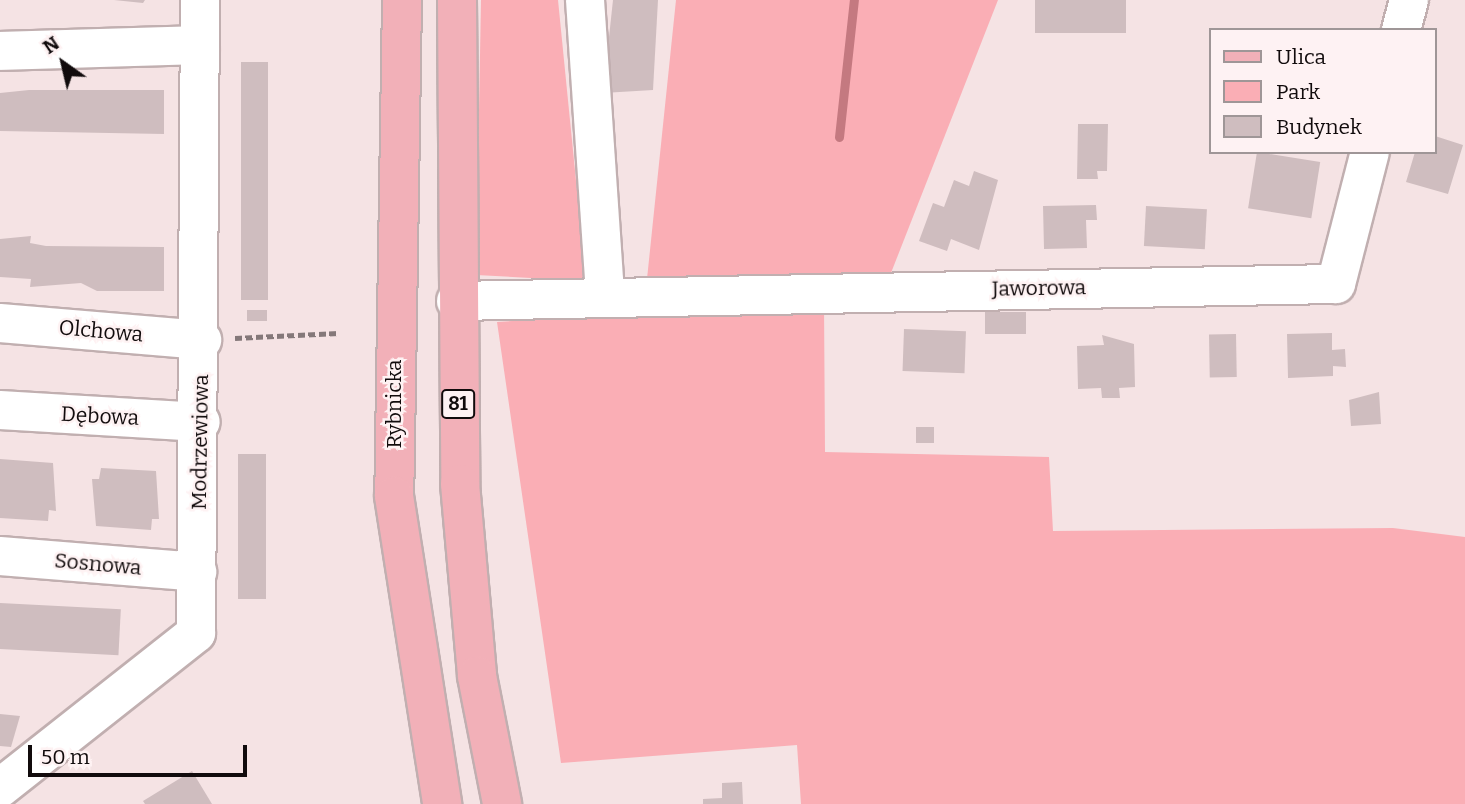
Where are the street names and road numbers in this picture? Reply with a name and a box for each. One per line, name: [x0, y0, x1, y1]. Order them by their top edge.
street label: Jaworowa: [992, 275, 1086, 301]
street label: Olchowa: [58, 315, 144, 347]
street label: Rybnicka: [381, 359, 407, 449]
street label: Modrzewiowa: [186, 374, 214, 510]
road number: 81: [440, 388, 476, 420]
street label: Dębowa: [60, 401, 140, 431]
street label: Sosnowa: [53, 548, 143, 580]

